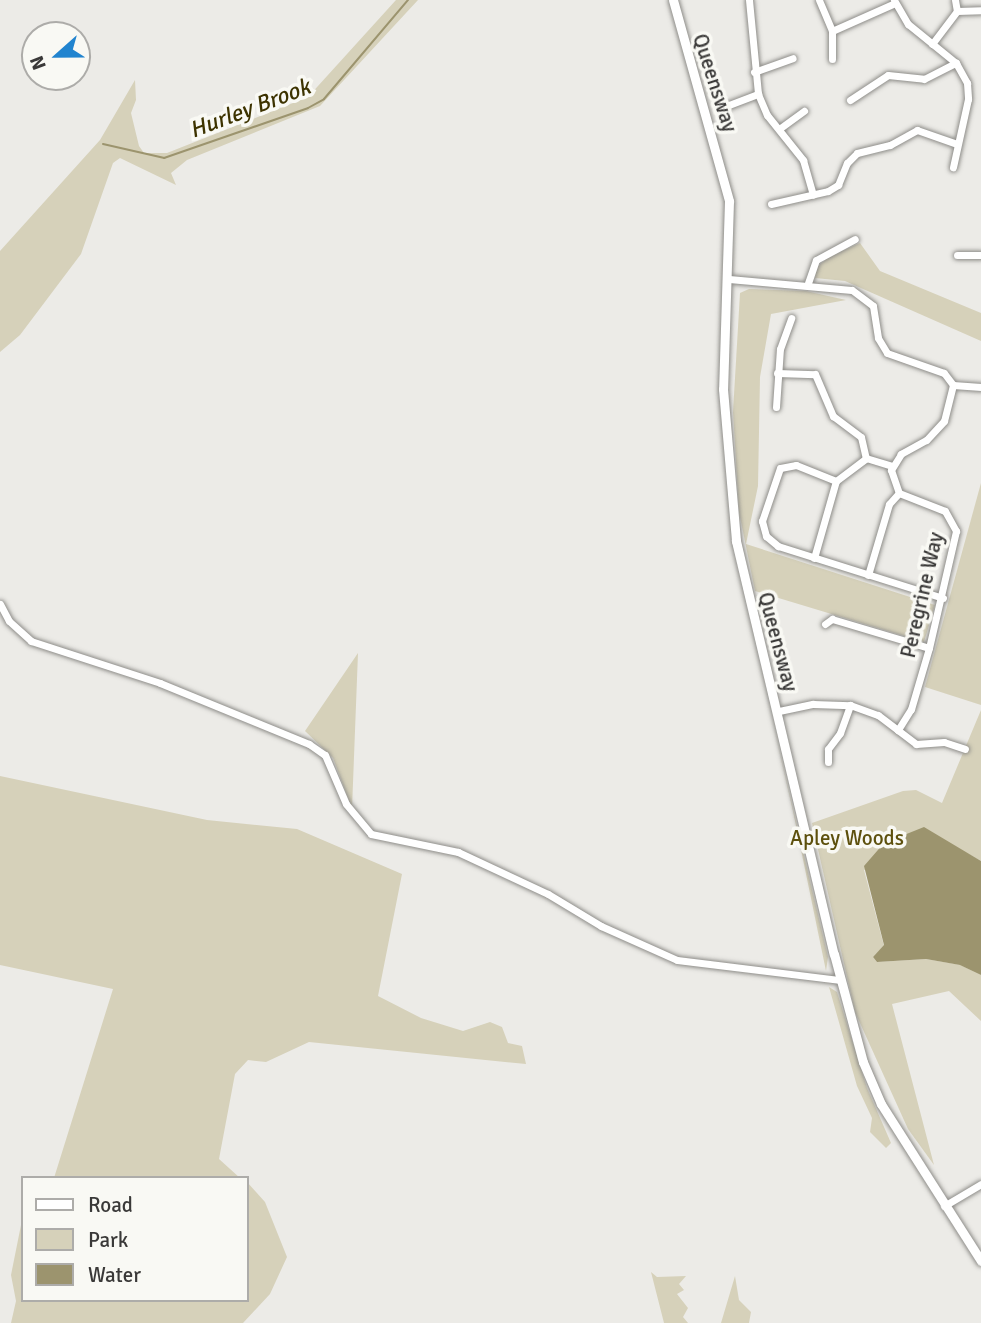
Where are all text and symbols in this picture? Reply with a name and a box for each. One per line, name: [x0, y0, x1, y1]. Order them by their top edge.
north arrow: [21, 21, 91, 91]
street label: Queensway: [687, 31, 743, 135]
text: N: [25, 52, 52, 73]
water label: Hurley Brook: [186, 73, 314, 145]
street label: Peregrine Way: [895, 530, 949, 660]
street label: Queensway: [753, 590, 803, 694]
park label: Apley Woods: [790, 825, 904, 851]
legend: [21, 1176, 248, 1302]
text: Road: [88, 1192, 133, 1218]
text: Park: [88, 1227, 128, 1253]
text: Water: [88, 1262, 141, 1288]

